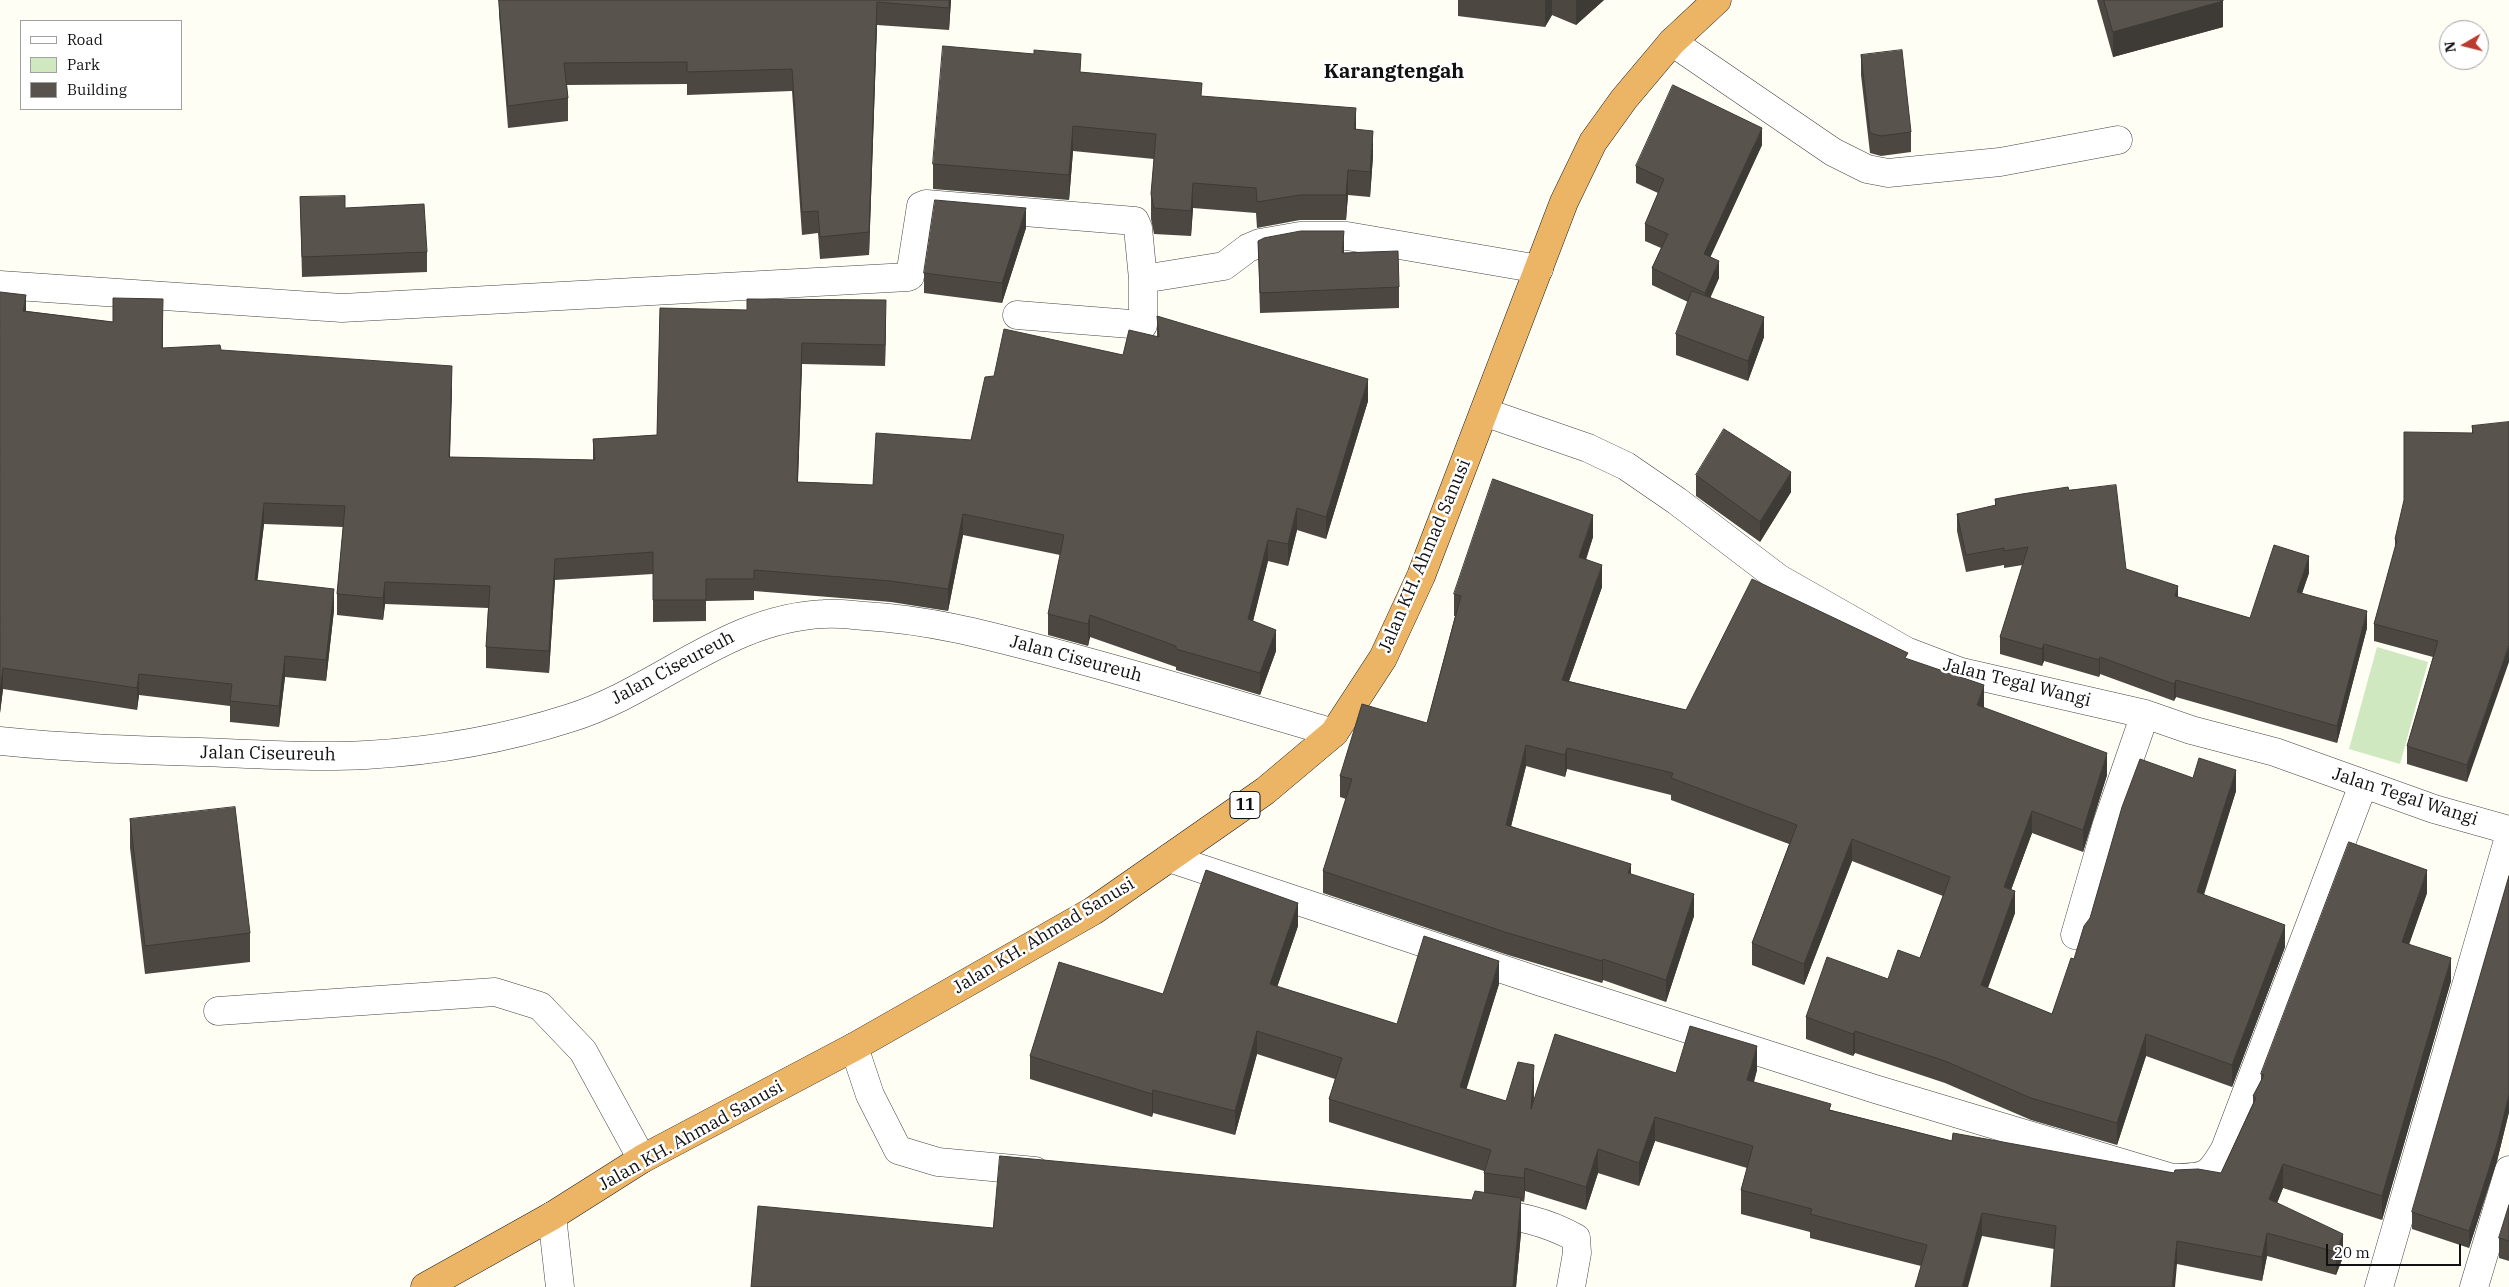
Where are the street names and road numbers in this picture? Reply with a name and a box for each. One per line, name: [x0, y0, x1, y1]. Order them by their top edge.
street label: Jalan KH. Ahmad Sanusi: [1374, 456, 1476, 656]
street label: Jalan Ciseureuh: [608, 627, 738, 709]
street label: Jalan Ciseureuh: [1008, 631, 1144, 687]
street label: Jalan Tegal Wangi: [1941, 654, 2093, 712]
street label: Jalan Ciseureuh: [200, 742, 336, 766]
street label: Jalan Tegal Wangi: [2330, 763, 2480, 831]
road number: 11: [1230, 792, 1260, 818]
street label: Jalan KH. Ahmad Sanusi: [949, 873, 1139, 999]
street label: Jalan KH. Ahmad Sanusi: [595, 1076, 787, 1196]

